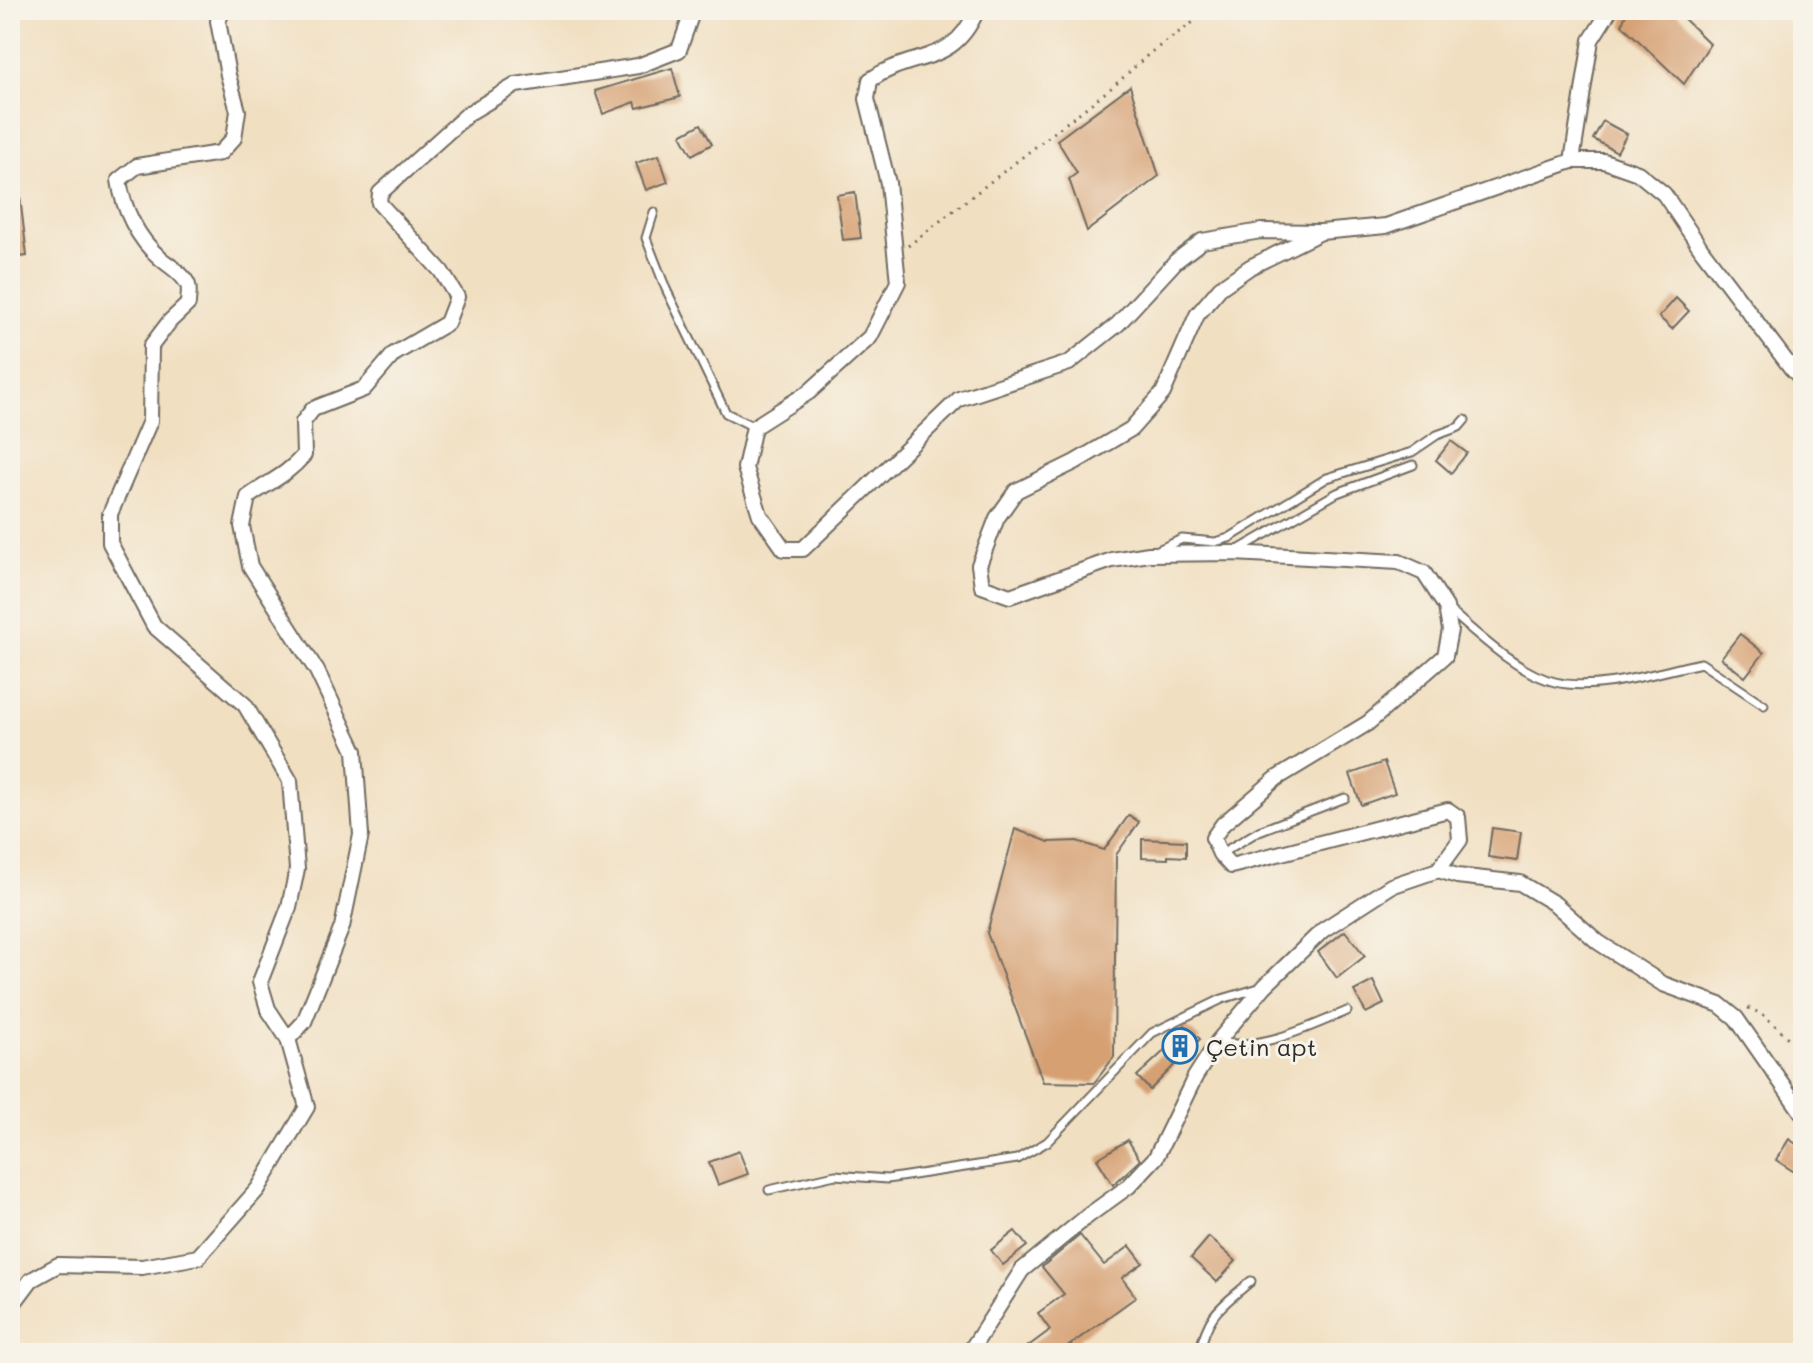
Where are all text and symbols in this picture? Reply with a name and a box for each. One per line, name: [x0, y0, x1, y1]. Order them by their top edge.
building icon: Çetin apt: [1161, 1027, 1199, 1065]
place label: Çetin apt: [1206, 1031, 1317, 1062]

